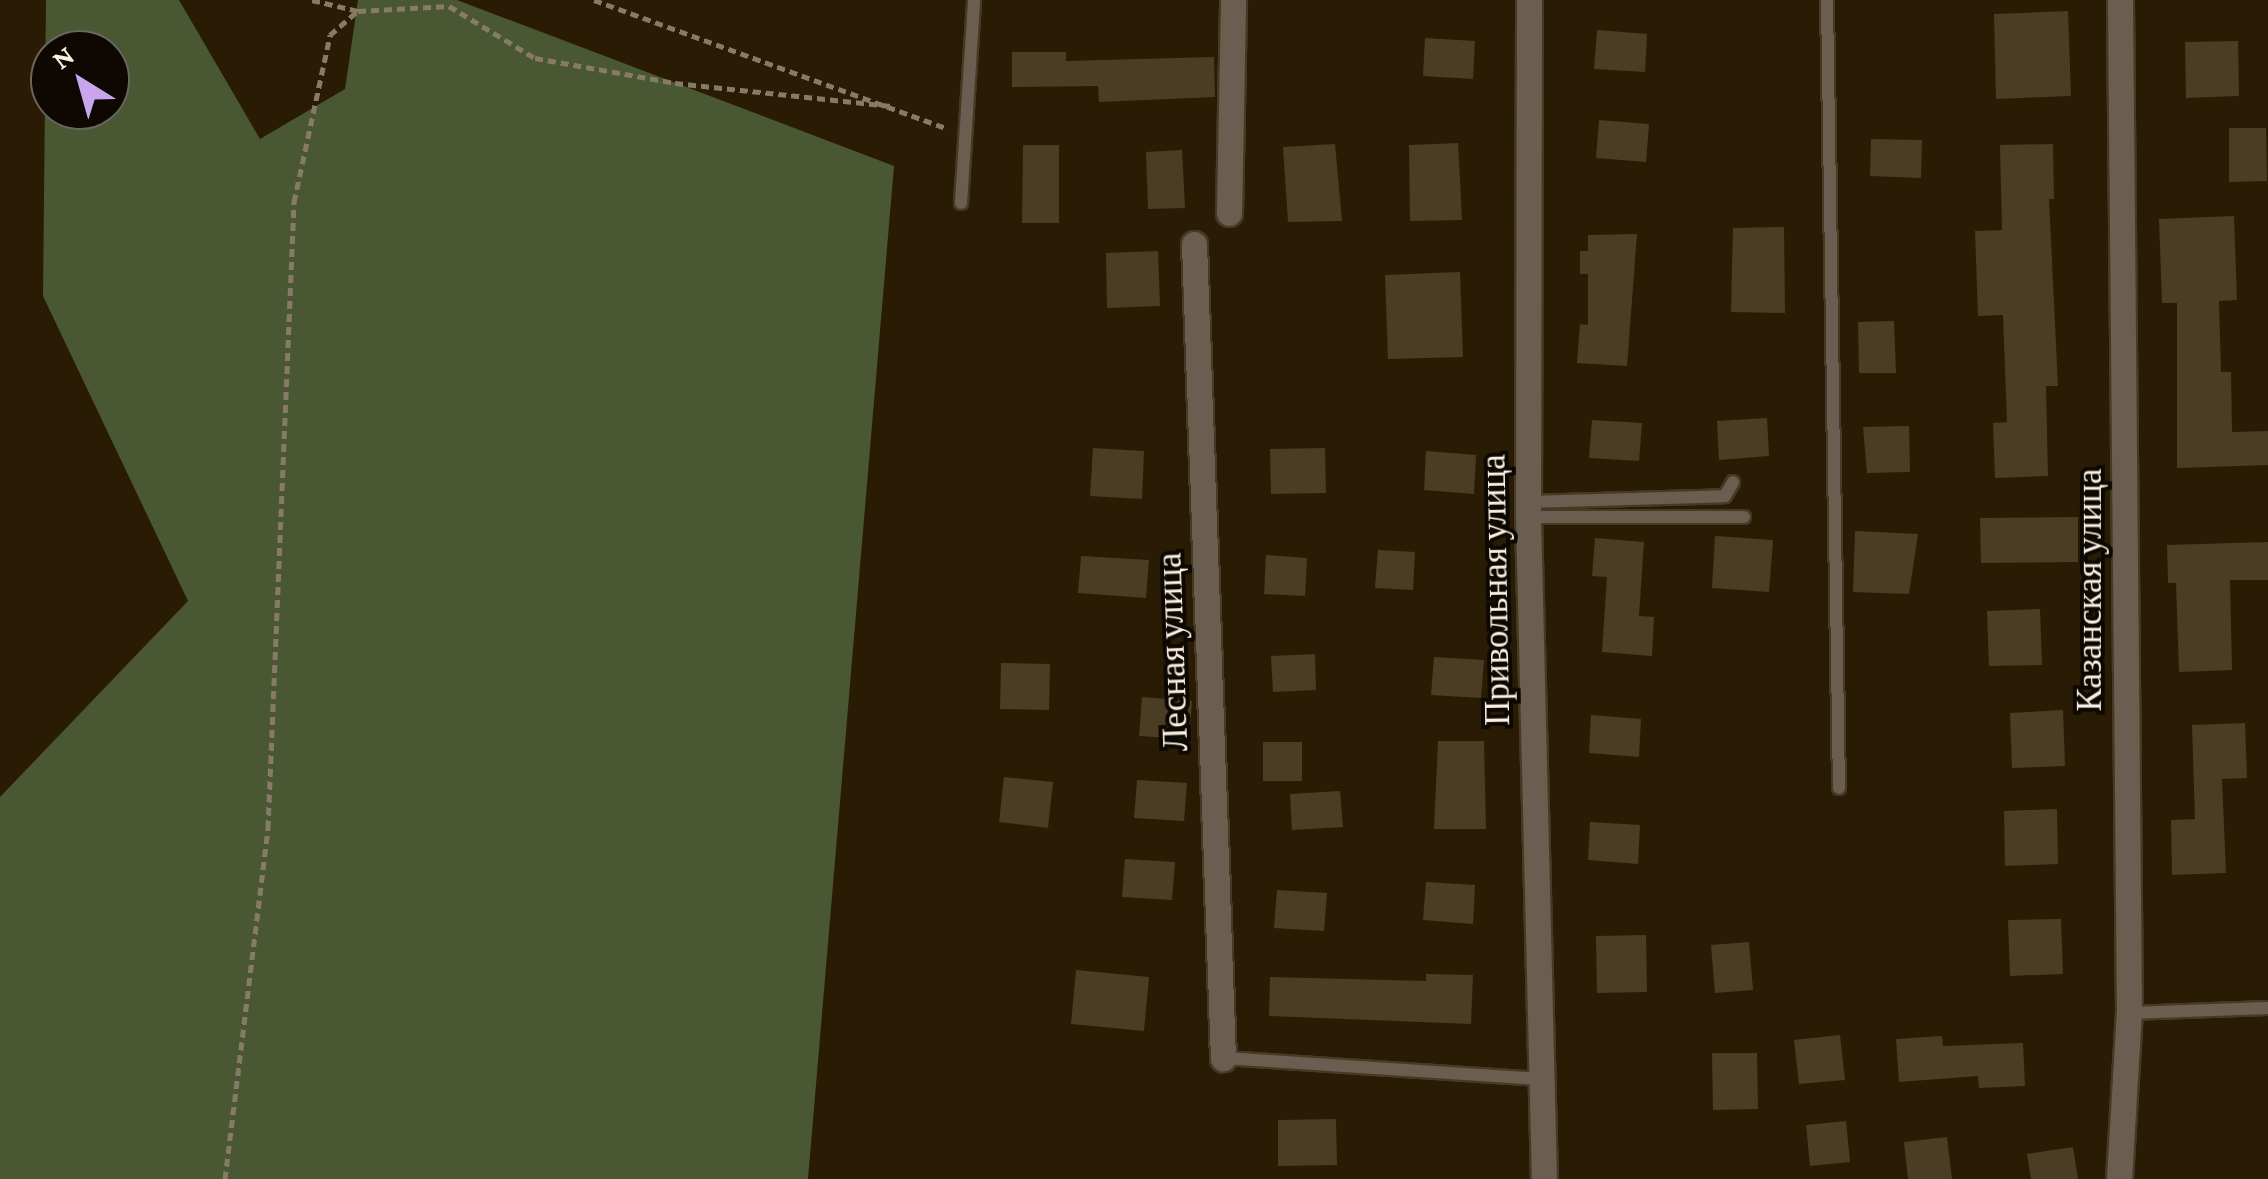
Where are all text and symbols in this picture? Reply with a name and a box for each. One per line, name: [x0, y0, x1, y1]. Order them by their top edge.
north arrow: [30, 30, 130, 130]
text: N: [46, 39, 80, 75]
street label: Привольная улица: [1473, 454, 1519, 726]
street label: Казанская улица: [2069, 468, 2111, 712]
street label: Лесная улица: [1149, 552, 1197, 752]

